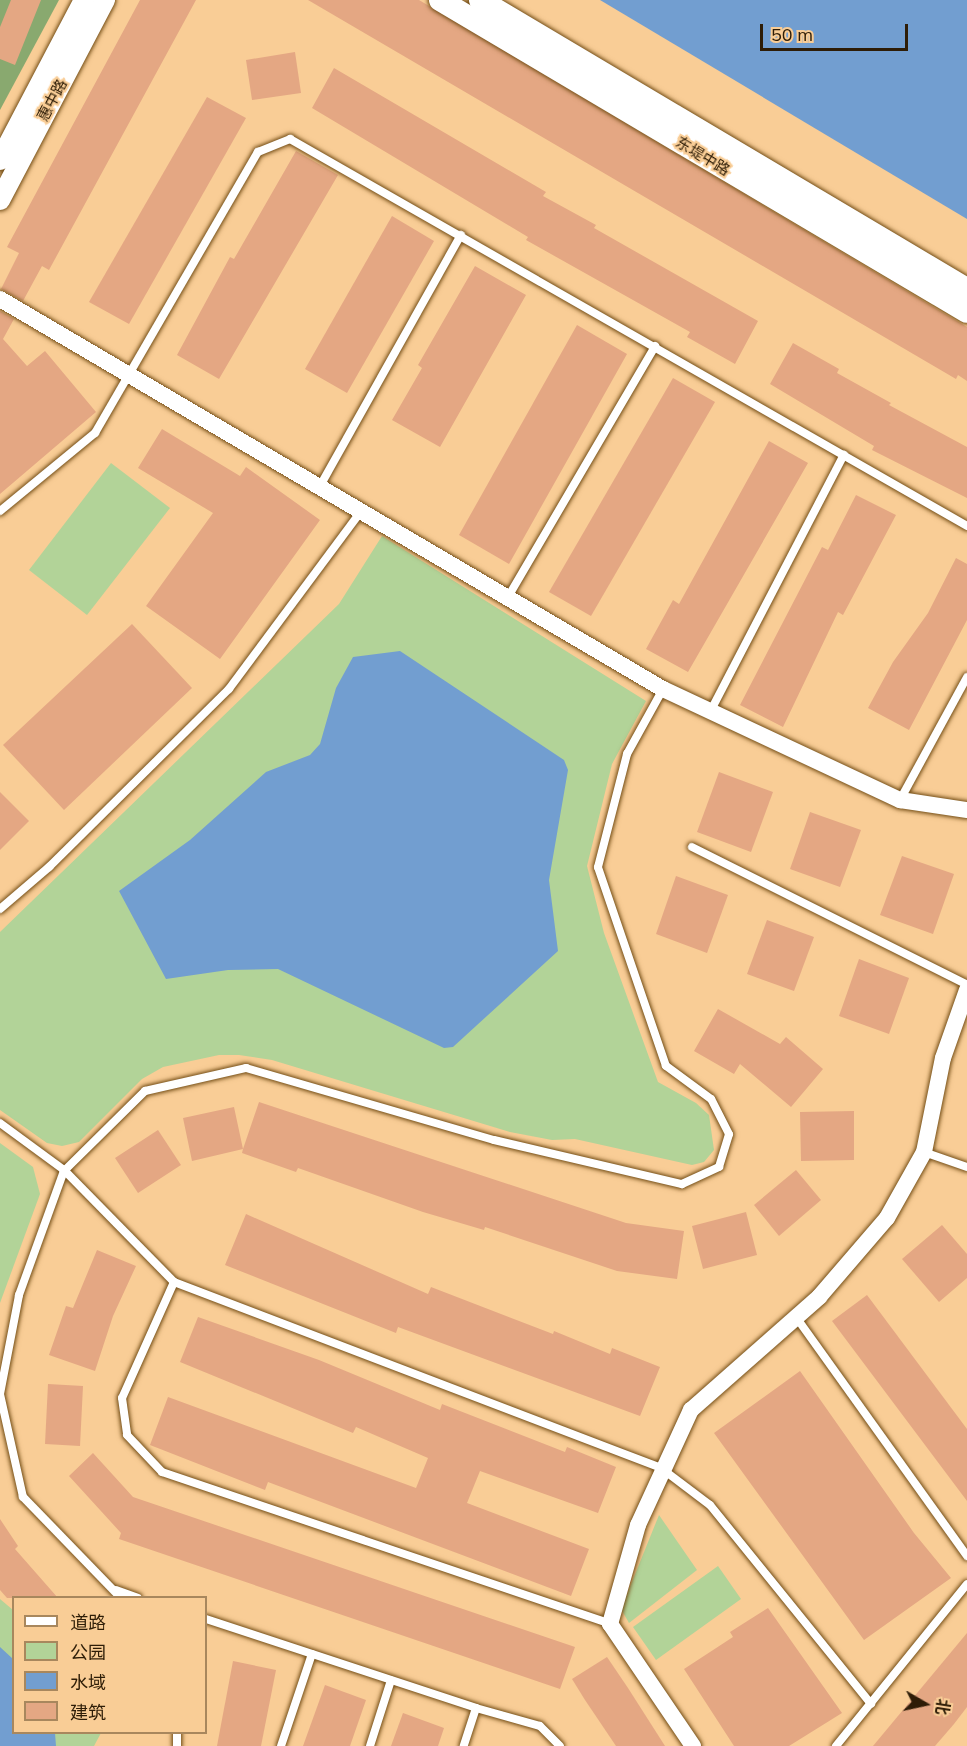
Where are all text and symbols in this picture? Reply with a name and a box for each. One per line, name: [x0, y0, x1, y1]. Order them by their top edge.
scale bar: [763, 12, 912, 50]
text: 50 m: [771, 23, 813, 46]
street label: 惠中路: [33, 76, 71, 124]
street label: 东堤中路: [673, 133, 733, 179]
legend: [12, 1596, 207, 1734]
text: 道路: [70, 1611, 106, 1634]
text: 公园: [70, 1641, 106, 1664]
text: 水域: [70, 1671, 106, 1694]
north arrow: [895, 1674, 955, 1734]
text: 北: [932, 1697, 954, 1716]
text: 建筑: [70, 1701, 106, 1724]

